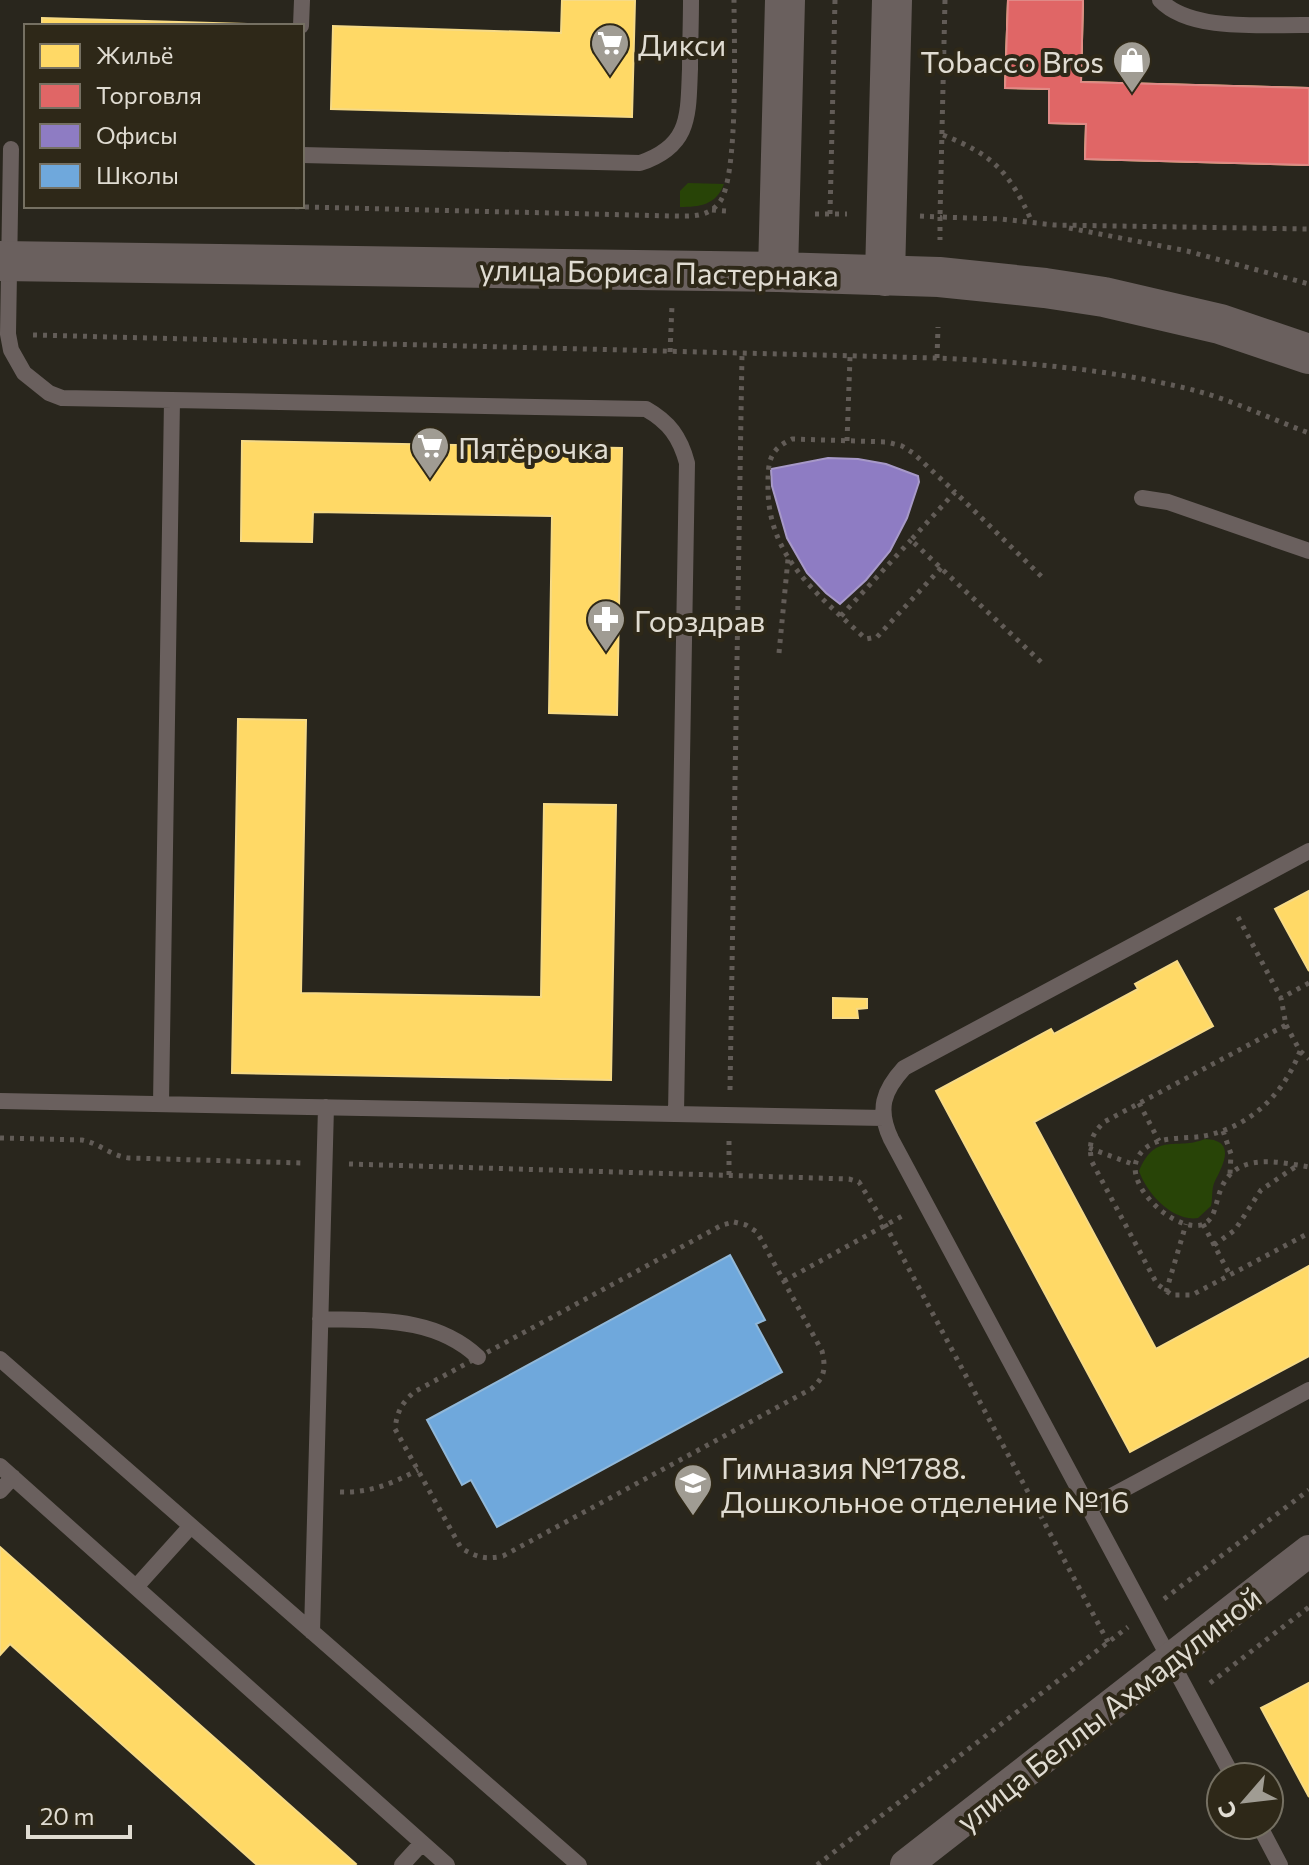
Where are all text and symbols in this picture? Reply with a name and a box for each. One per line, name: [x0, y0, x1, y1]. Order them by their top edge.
supermarket icon: Дикси: [589, 22, 631, 77]
legend: [24, 24, 304, 208]
place label: Дикси: [638, 25, 726, 62]
shop icon: Tobacco Bros: [1111, 39, 1153, 94]
text: Жильё: [96, 40, 173, 69]
place label: Tobacco Bros: [920, 42, 1104, 79]
text: Торговля: [96, 80, 202, 109]
text: Офисы: [96, 120, 178, 149]
text: Школы: [96, 160, 179, 189]
street label: улица Бориса Пастернака: [479, 249, 839, 293]
supermarket icon: Пятёрочка: [409, 425, 451, 480]
place label: Пятёрочка: [458, 428, 609, 465]
pharmacy icon: Горздрав: [585, 598, 627, 653]
place label: Горздрав: [634, 601, 765, 638]
place label: Гимназия №1788. Дошкольное отделение №16: [721, 1448, 1130, 1519]
school or university icon: Гимназия №1788. Дошкольное отделение №16: [672, 1462, 714, 1517]
street label: улица Беллы Ахмадулиной: [948, 1577, 1268, 1839]
north arrow: [1205, 1761, 1285, 1841]
scale bar: [28, 1789, 130, 1839]
text: С: [1211, 1798, 1242, 1824]
text: 20 m: [40, 1801, 94, 1830]

